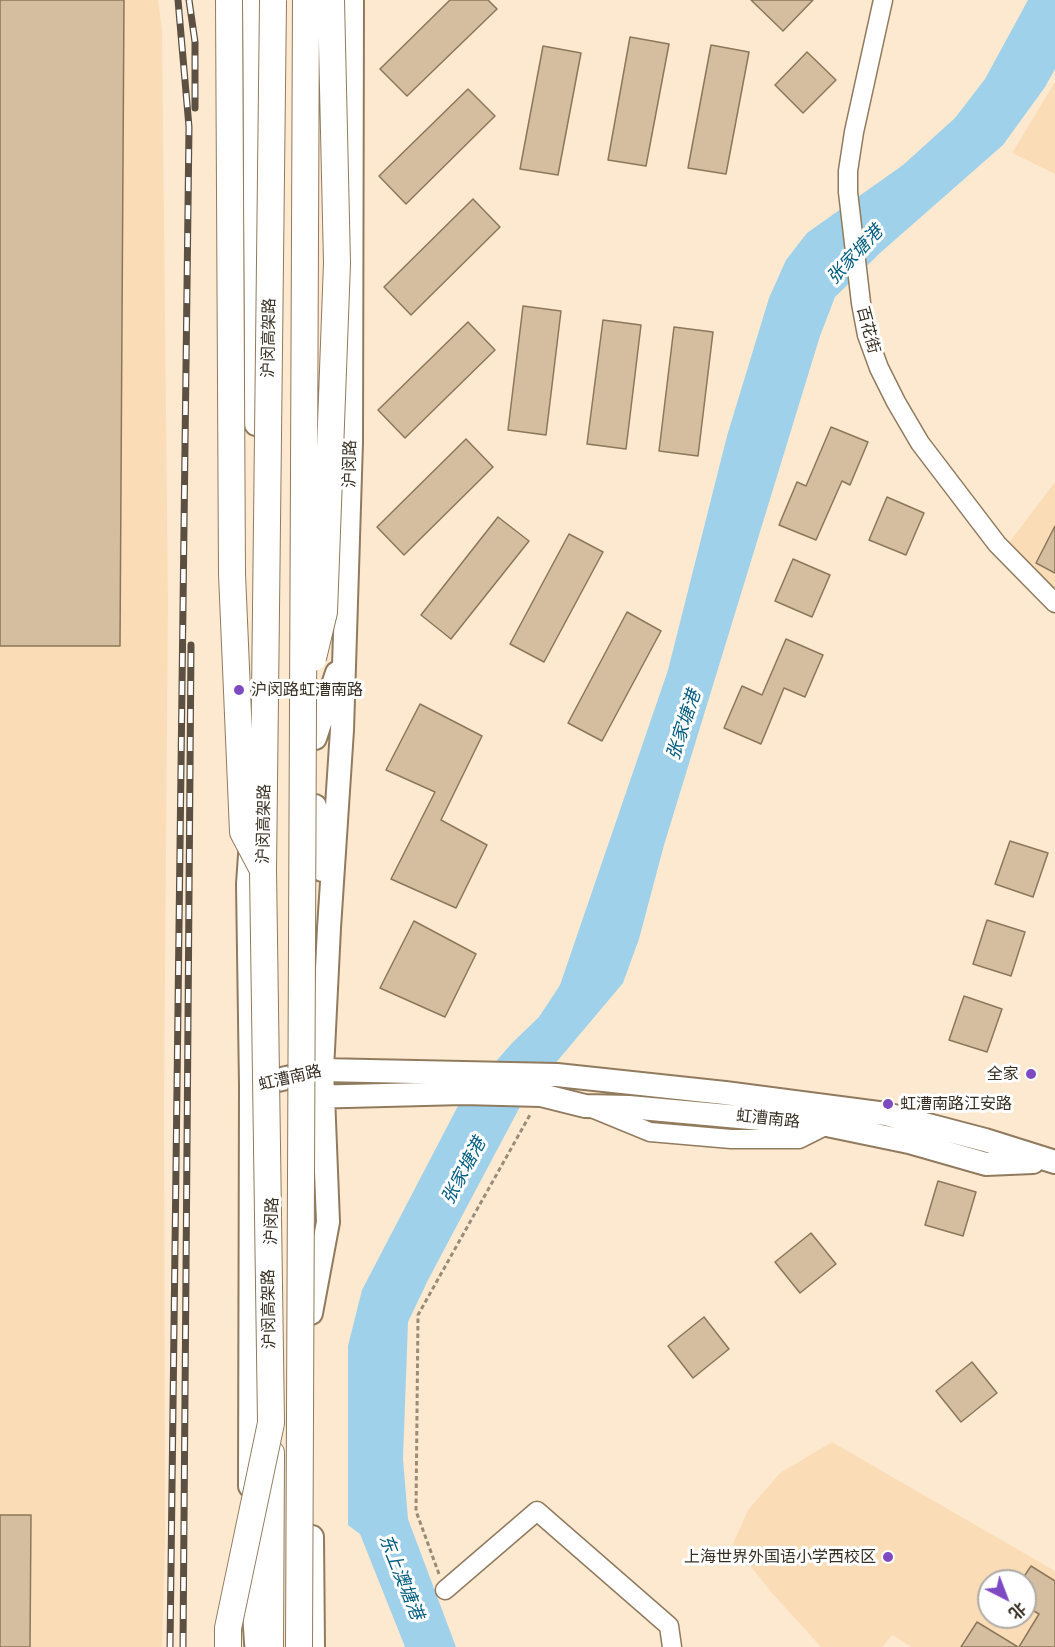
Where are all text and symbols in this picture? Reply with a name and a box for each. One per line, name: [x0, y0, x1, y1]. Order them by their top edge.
water label: 张家塘港: [823, 221, 887, 289]
street label: 沪闵高架路: [259, 298, 279, 378]
street label: 百花街: [853, 304, 883, 356]
street label: 沪闵路: [340, 440, 360, 488]
place label: 沪闵路虹漕南路: [251, 680, 363, 700]
marker: 沪闵路虹漕南路: [232, 683, 246, 697]
water label: 张家塘港: [663, 687, 705, 763]
street label: 沪闵高架路: [254, 784, 274, 864]
street label: 虹漕南路: [257, 1061, 323, 1095]
place label: 全家: [987, 1064, 1019, 1084]
marker: 全家: [1024, 1067, 1038, 1081]
place label: 虹漕南路江安路: [900, 1094, 1012, 1114]
marker: 虹漕南路江安路: [881, 1097, 895, 1111]
street label: 虹漕南路: [735, 1106, 801, 1132]
water label: 张家塘港: [438, 1134, 490, 1208]
street label: 沪闵路: [262, 1197, 282, 1245]
street label: 沪闵高架路: [259, 1269, 279, 1349]
water label: 东上澳塘港: [374, 1531, 428, 1623]
place label: 上海世界外国语小学西校区: [684, 1547, 876, 1567]
marker: 上海世界外国语小学西校区: [881, 1550, 895, 1564]
north arrow: [977, 1569, 1037, 1629]
text: 北: [1005, 1598, 1030, 1624]

